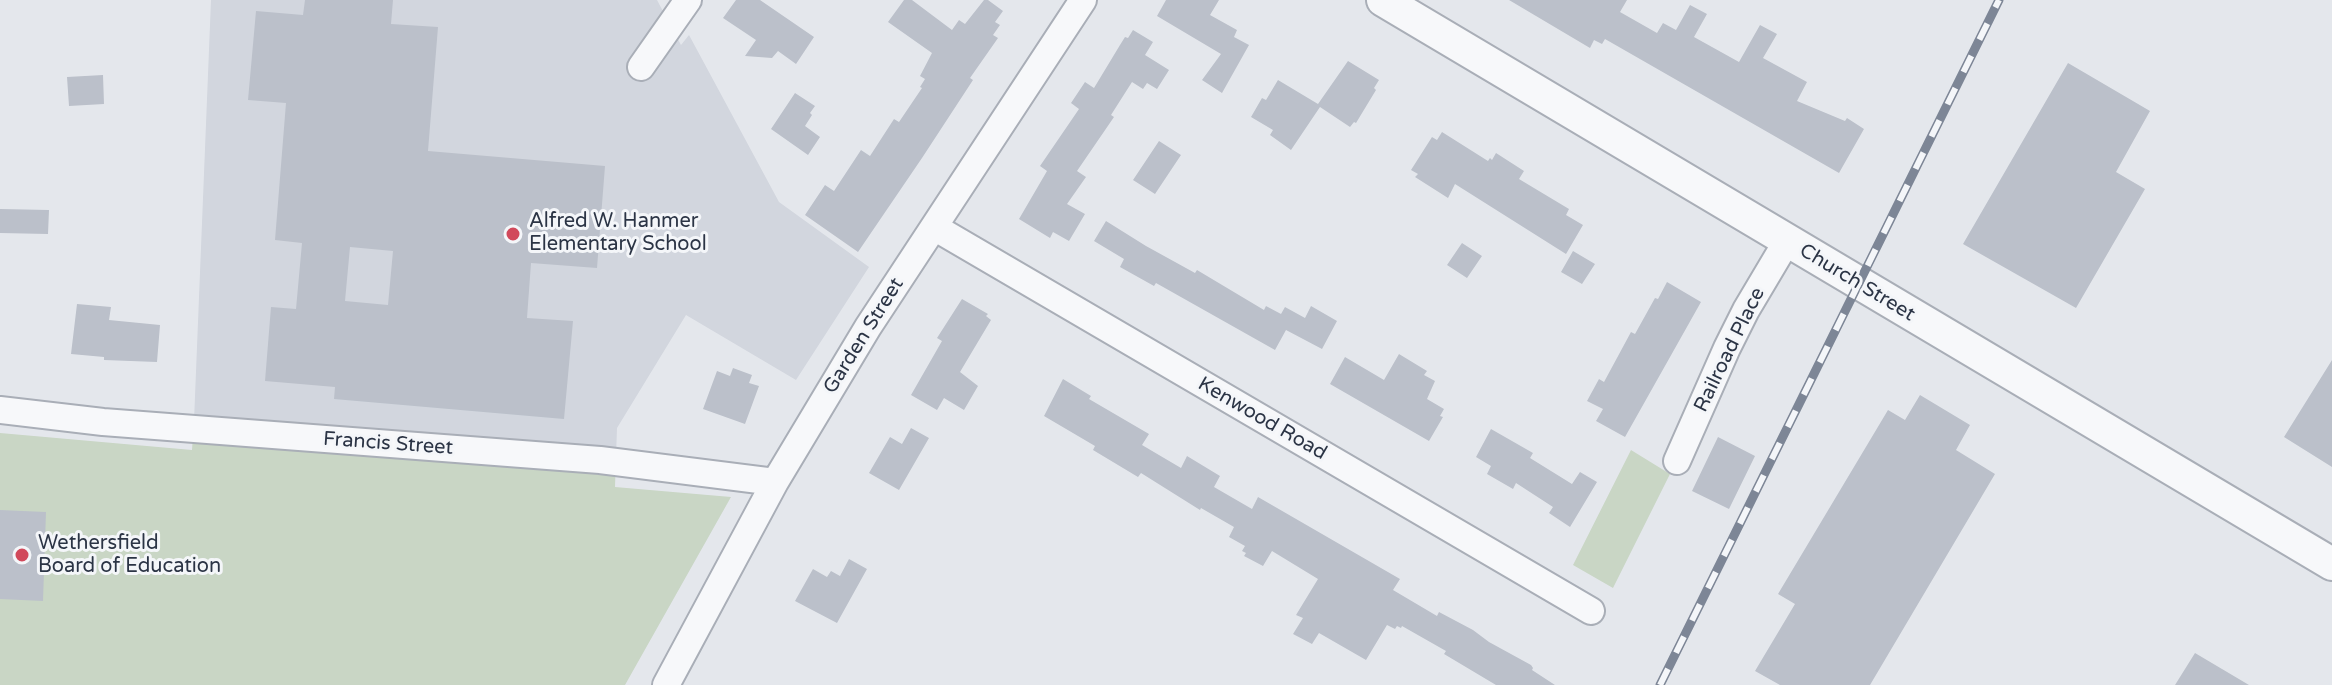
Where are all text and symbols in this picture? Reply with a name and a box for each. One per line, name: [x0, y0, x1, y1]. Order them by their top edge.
place label: Alfred W. Hanmer Elementary School: [529, 210, 707, 257]
marker: Alfred W. Hanmer Elementary School: [504, 225, 522, 243]
street label: Church Street: [1795, 239, 1919, 327]
street label: Garden Street: [819, 274, 909, 398]
street label: Railroad Place: [1690, 284, 1770, 416]
street label: Kenwood Road: [1193, 372, 1331, 466]
street label: Francis Street: [322, 427, 454, 461]
place label: Wethersfield Board of Education: [38, 532, 221, 579]
marker: Wethersfield Board of Education: [13, 546, 31, 564]

